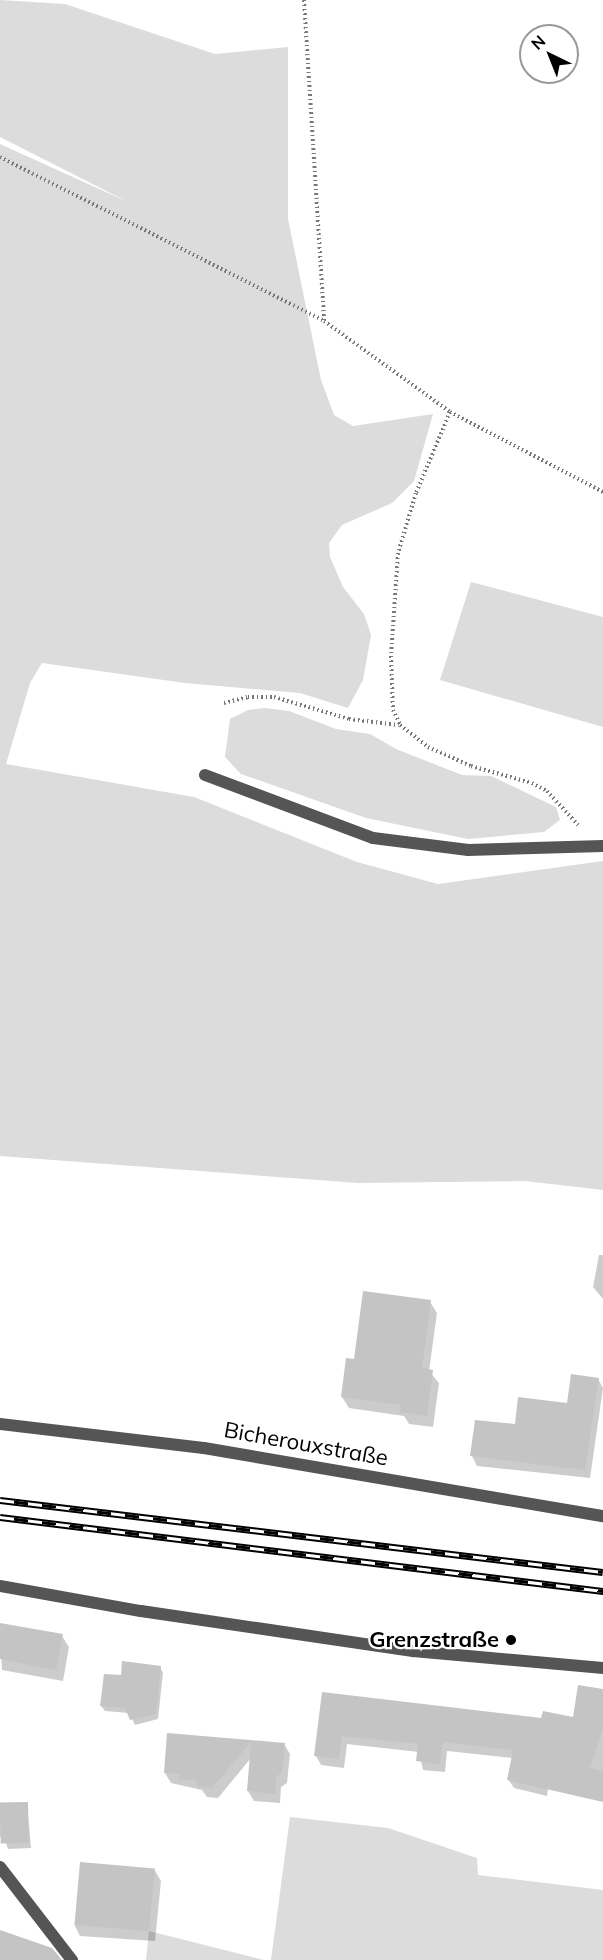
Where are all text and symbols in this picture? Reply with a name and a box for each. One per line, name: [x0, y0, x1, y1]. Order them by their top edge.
north arrow: [519, 24, 579, 84]
text: N: [527, 31, 549, 54]
street label: Bicherouxstraße: [222, 1417, 390, 1471]
place label: Grenzstraße: [369, 1627, 499, 1653]
marker: Grenzstraße: [504, 1633, 518, 1647]

